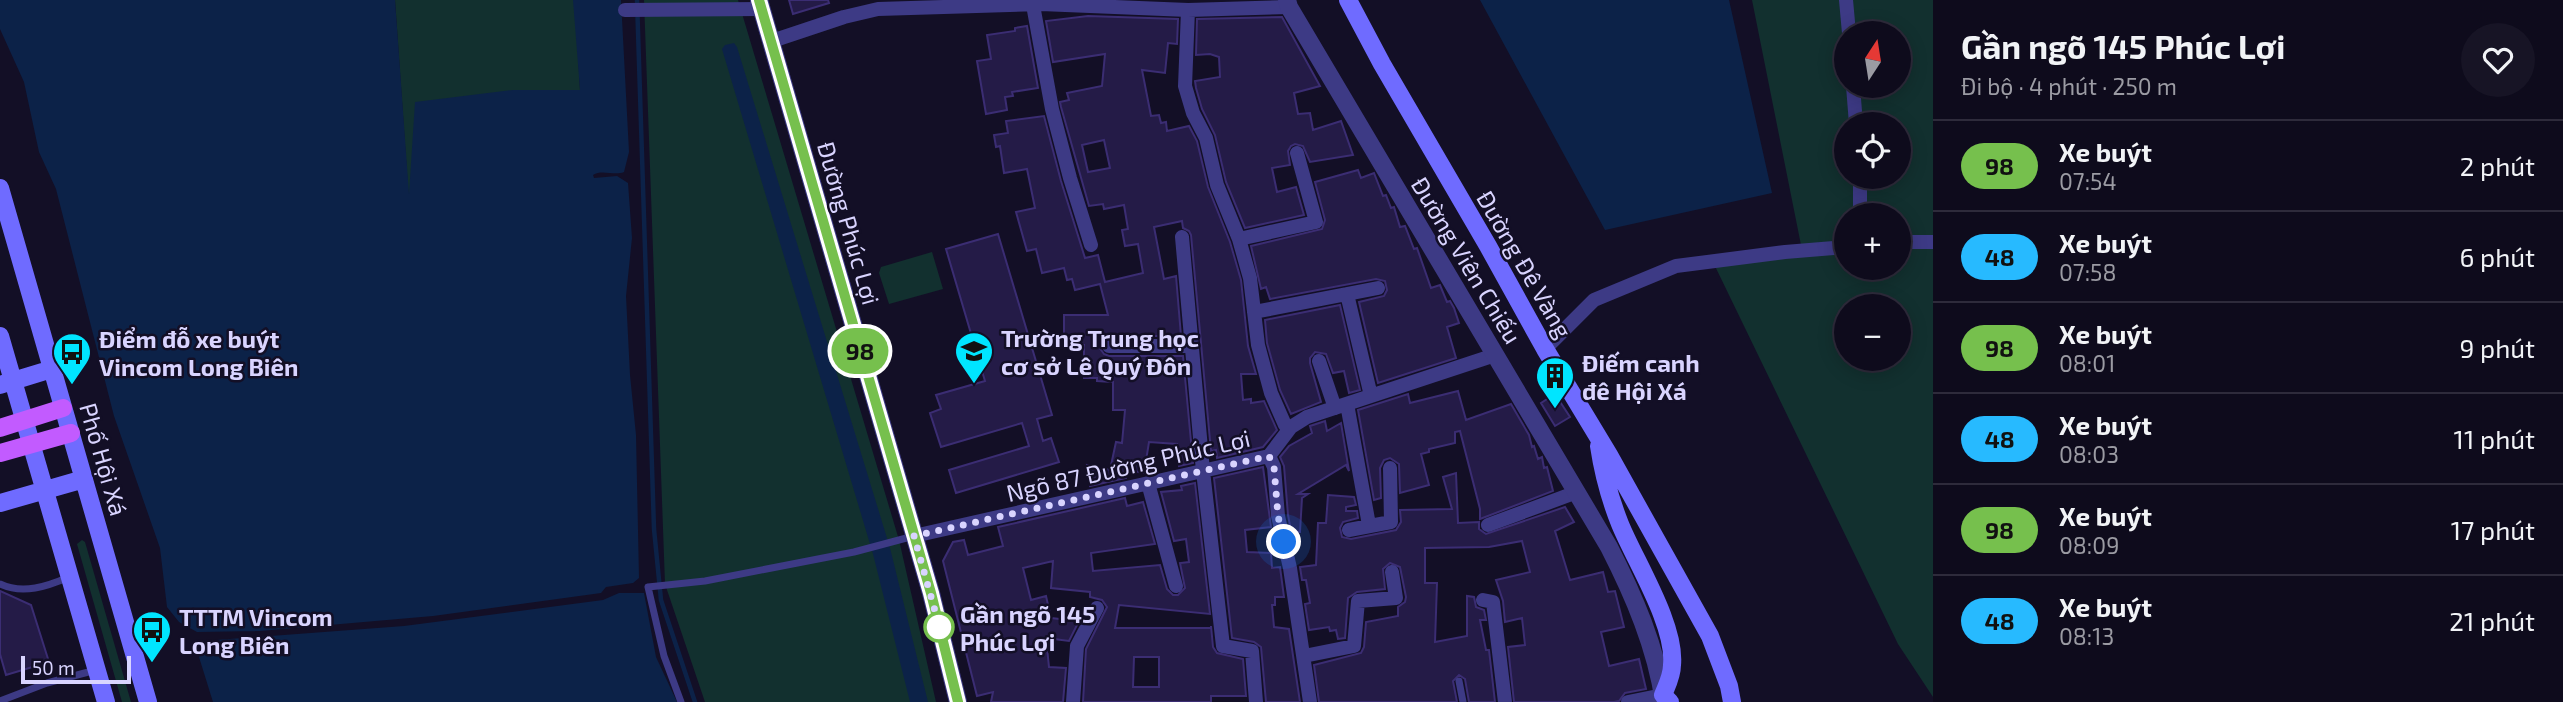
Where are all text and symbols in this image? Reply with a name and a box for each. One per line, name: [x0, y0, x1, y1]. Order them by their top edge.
north arrow: [1834, 21, 1911, 98]
map controls: [1834, 21, 1911, 371]
button: heart: [2461, 23, 2535, 97]
text: Gần ngõ 145 Phúc Lợi: [1961, 26, 2285, 66]
text: Đi bộ · 4 phút · 250 m: [1961, 72, 2177, 100]
button: locate: [1834, 112, 1911, 189]
text: Xe buýt: [2059, 136, 2152, 167]
street label: Đường Phúc Lợi: [812, 138, 886, 308]
text: 2 phút: [2460, 150, 2535, 181]
text: 98: [1985, 151, 2014, 180]
text: 07:54: [2059, 167, 2117, 195]
street label: Đường Viên Chiếu: [1406, 171, 1528, 349]
street label: Đường Đê Vàng: [1471, 185, 1579, 343]
button: +: [1834, 203, 1911, 280]
text: Xe buýt: [2059, 227, 2152, 258]
text: 6 phút: [2459, 241, 2535, 272]
text: 48: [1984, 242, 2015, 271]
text: 07:58: [2059, 258, 2116, 286]
button: −: [1834, 294, 1911, 371]
text: Xe buýt: [2059, 318, 2152, 349]
place label: Trường Trung học cơ sở Lê Quý Đôn: [1001, 323, 1199, 381]
place label: Điểm đỗ xe buýt Vincom Long Biên: [99, 324, 298, 381]
line badge: 98: [828, 328, 892, 374]
school or university icon: Trường Trung học cơ sở Lê Quý Đôn: [953, 330, 995, 385]
bus stop icon: Điểm đỗ xe buýt Vincom Long Biên: [51, 331, 93, 386]
text: 9 phút: [2459, 332, 2535, 363]
text: 98: [1985, 333, 2014, 362]
text: 98: [845, 336, 875, 365]
place label: Điếm canh đê Hội Xá: [1582, 348, 1700, 405]
text: 08:01: [2059, 349, 2115, 377]
building icon: Điếm canh đê Hội Xá: [1534, 355, 1576, 410]
street label: Phố Hội Xá: [74, 399, 134, 519]
text: Xe buýt: [2059, 409, 2152, 440]
street label: Ngõ 87 Đường Phúc Lợi: [1003, 423, 1253, 507]
text: 11 phút: [2454, 423, 2535, 454]
text: 48: [1984, 424, 2015, 453]
text: 08:03: [2059, 440, 2119, 468]
text: Xe buýt: [2059, 500, 2152, 531]
text: 17 phút: [2451, 514, 2535, 545]
text: 98: [1985, 515, 2014, 544]
your location: [1266, 524, 1301, 559]
text: 08:09: [2059, 531, 2119, 559]
text: Xe buýt: [2059, 591, 2152, 622]
place label: Gần ngõ 145 Phúc Lợi: [960, 599, 1095, 656]
place label: TTTM Vincom Long Biên: [179, 602, 333, 659]
text: 21 phút: [2449, 605, 2535, 636]
text: 48: [1984, 606, 2015, 635]
bus stop icon: TTTM Vincom Long Biên: [131, 609, 173, 664]
marker: Gần ngõ 145 Phúc Lợi: [924, 612, 954, 642]
text: 08:13: [2059, 622, 2114, 650]
scale bar: [21, 653, 131, 685]
text: 50 m: [32, 656, 75, 679]

